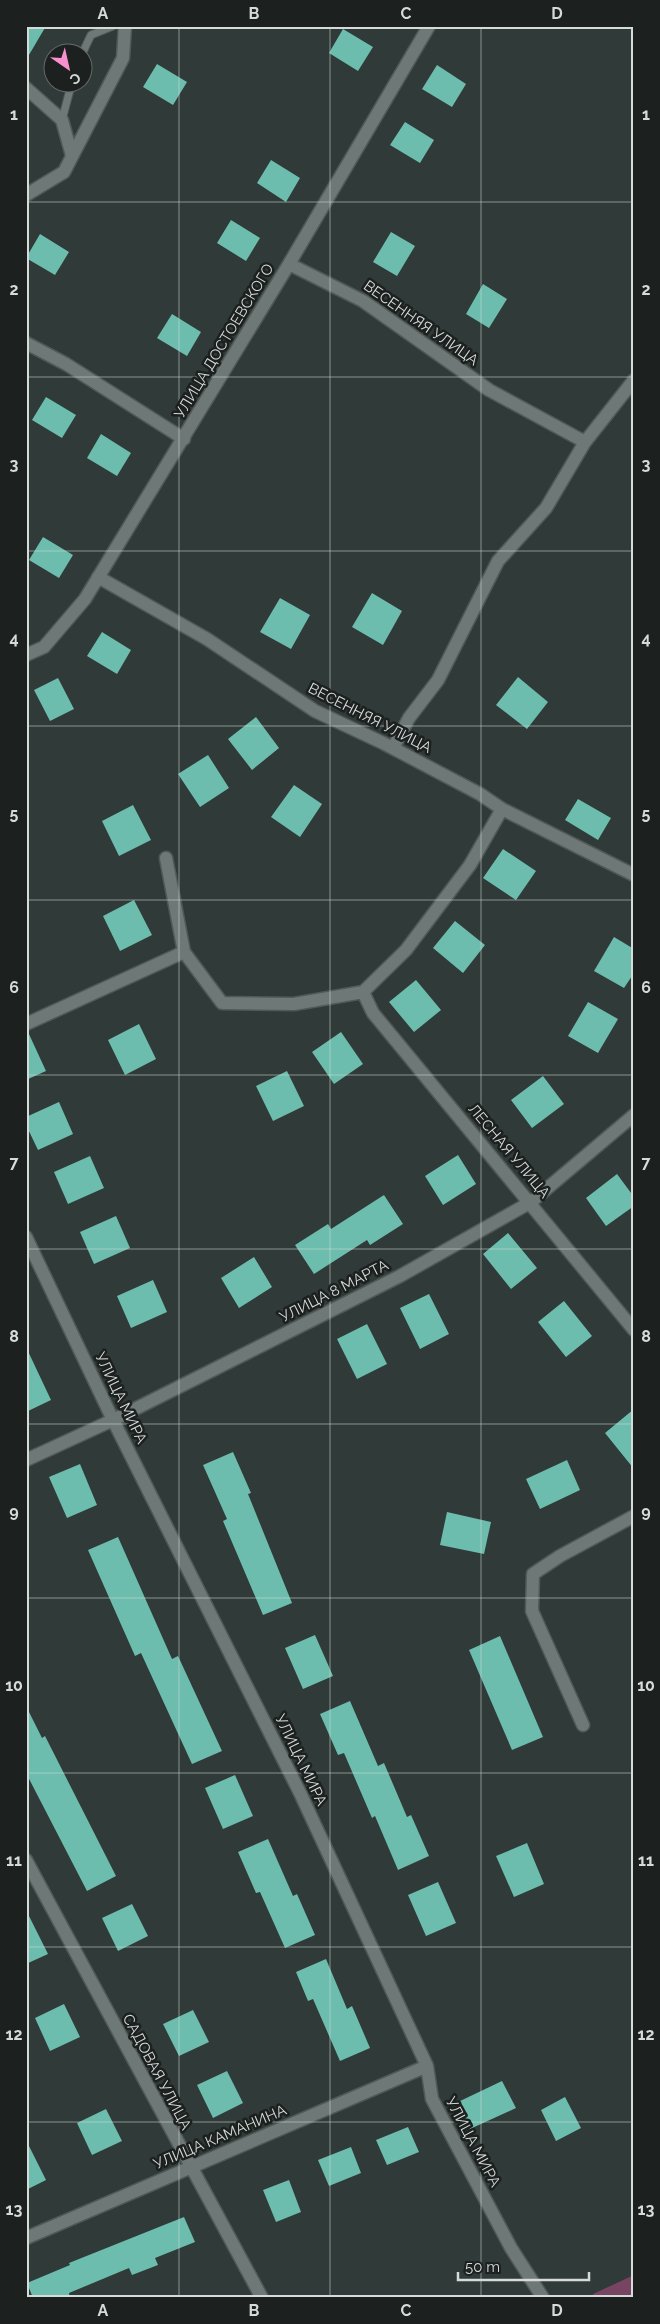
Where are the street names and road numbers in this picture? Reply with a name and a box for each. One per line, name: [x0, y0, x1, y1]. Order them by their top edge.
street label: УЛИЦА ДОСТОЕВСКОГО: [171, 260, 277, 422]
street label: ВЕСЕННЯЯ УЛИЦА: [360, 277, 482, 369]
street label: ВЕСЕННЯЯ УЛИЦА: [305, 679, 435, 757]
street label: ЛЕСНАЯ УЛИЦА: [464, 1100, 554, 1202]
street label: УЛИЦА 8 МАРТА: [277, 1256, 391, 1326]
street label: УЛИЦА МИРА: [91, 1349, 151, 1447]
street label: УЛИЦА МИРА: [271, 1711, 331, 1809]
street label: САДОВАЯ УЛИЦА: [119, 2011, 195, 2133]
street label: УЛИЦА МИРА: [442, 2094, 504, 2190]
street label: УЛИЦА КАМАНИНА: [151, 2101, 289, 2173]

